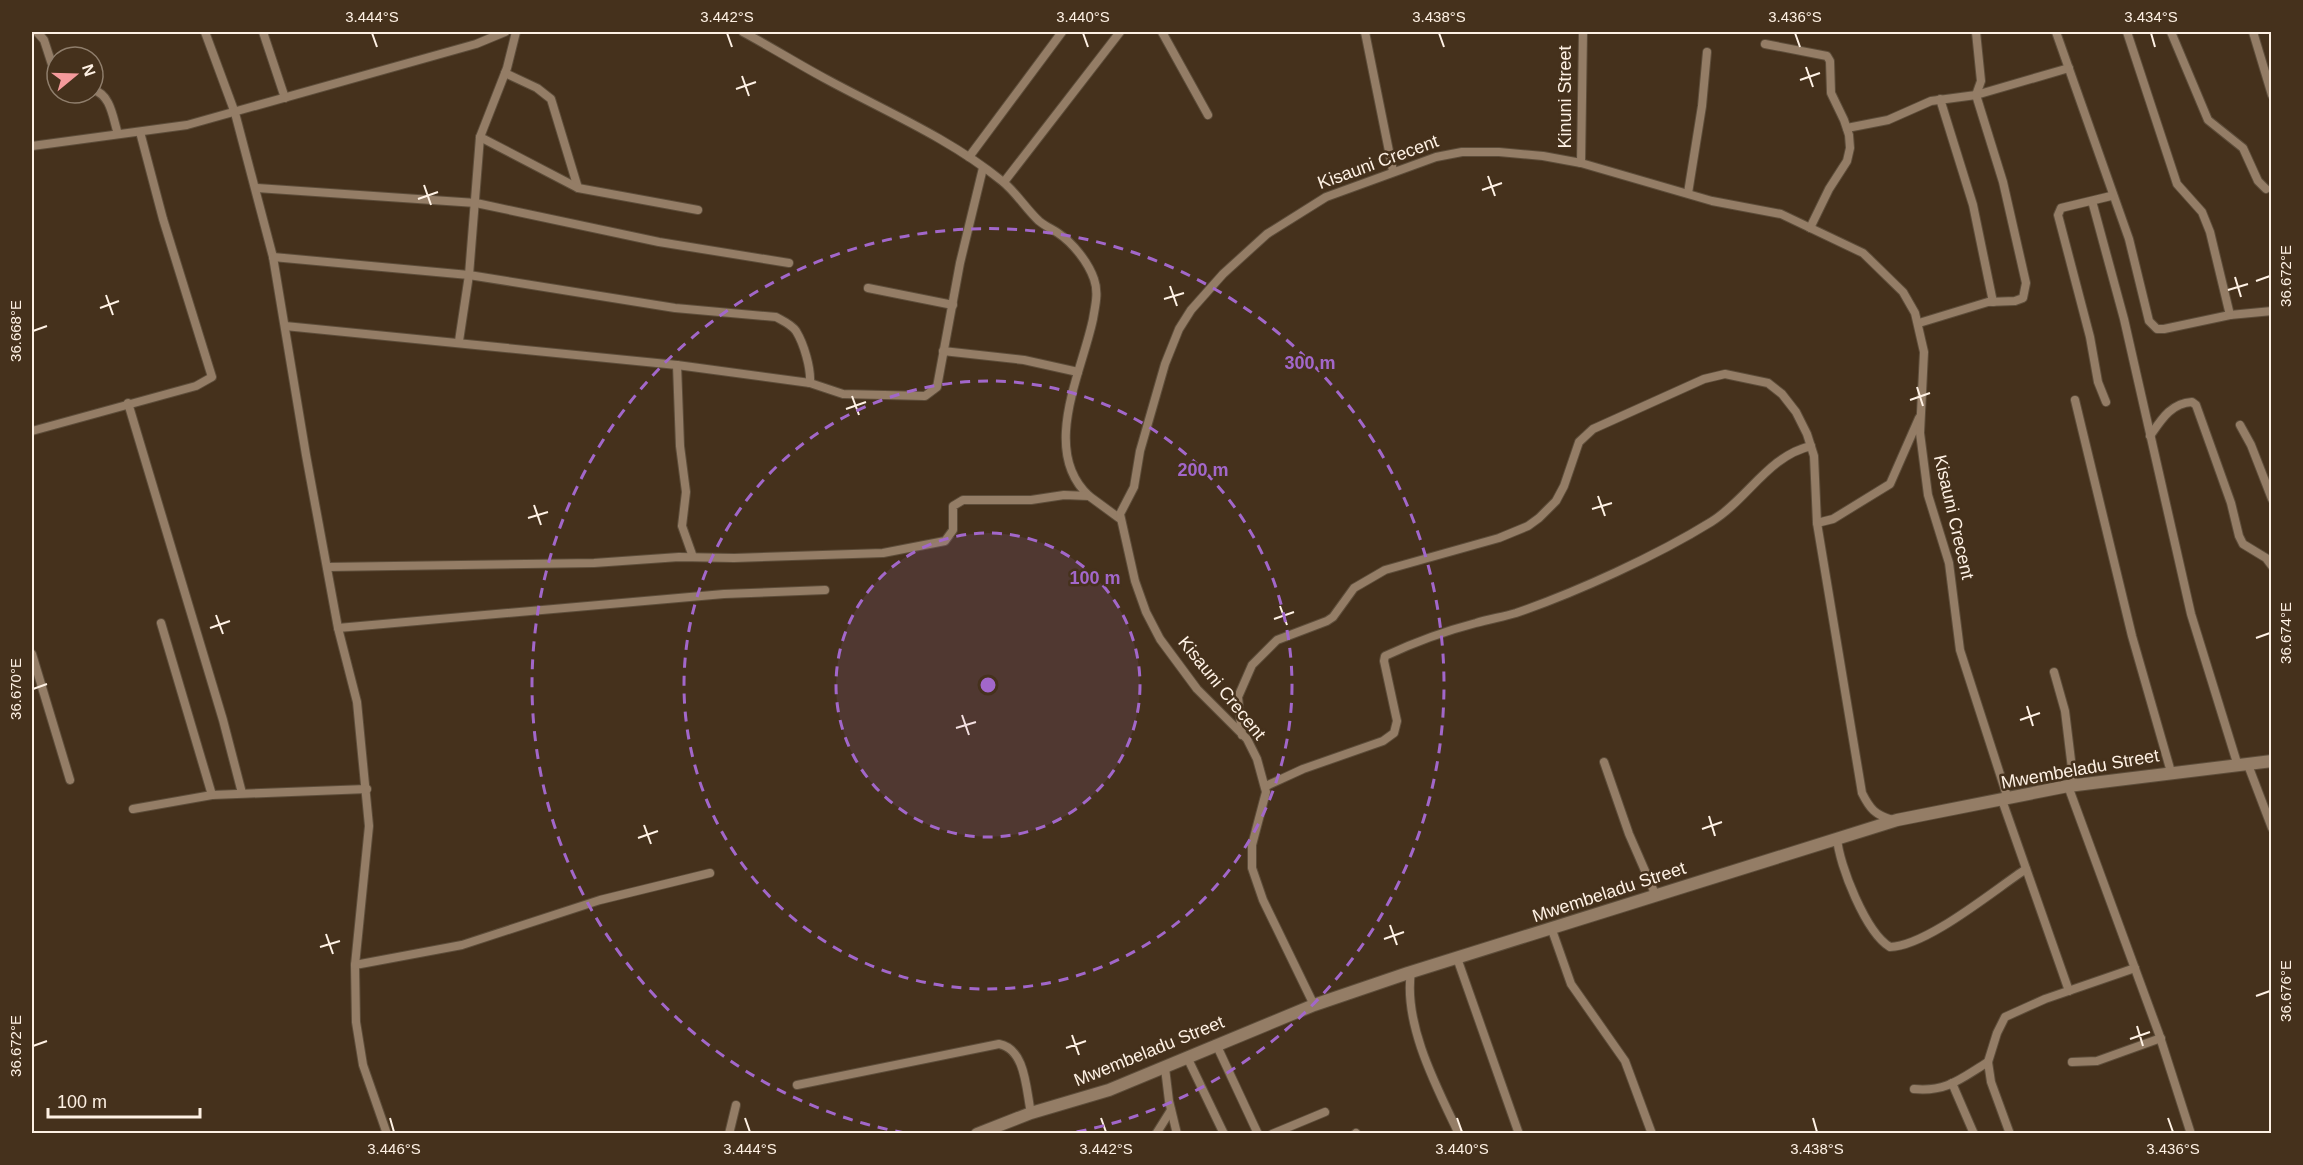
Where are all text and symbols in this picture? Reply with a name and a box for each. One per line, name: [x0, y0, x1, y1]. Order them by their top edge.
text: 3.444°S: [345, 8, 399, 25]
text: 3.442°S: [700, 8, 754, 25]
text: 3.440°S: [1056, 8, 1110, 25]
text: 3.438°S: [1412, 8, 1466, 25]
text: 3.436°S: [1768, 8, 1822, 25]
text: 3.434°S: [2124, 8, 2178, 25]
north arrow: [45, 45, 105, 105]
street label: Kinuni Street: [1555, 45, 1575, 149]
text: N: [79, 62, 99, 79]
street label: Kisauni Crecent: [1315, 131, 1441, 193]
text: 36.672°E: [2277, 245, 2294, 307]
text: 36.668°E: [7, 300, 24, 362]
text: 300 m: [1284, 353, 1336, 373]
street label: Kisauni Crecent: [1930, 453, 1978, 581]
text: 200 m: [1177, 460, 1229, 480]
text: 100 m: [1069, 568, 1121, 588]
text: 36.674°E: [2277, 602, 2294, 664]
street label: Kisauni Crecent: [1174, 632, 1270, 744]
text: 36.670°E: [7, 658, 24, 720]
centre of rings: [978, 675, 998, 695]
street label: Mwembeladu Street: [1999, 745, 2161, 793]
street label: Mwembeladu Street: [1530, 858, 1688, 926]
text: 36.676°E: [2277, 960, 2294, 1022]
street label: Mwembeladu Street: [1071, 1012, 1227, 1090]
text: 36.672°E: [7, 1015, 24, 1077]
scale bar: [48, 1081, 200, 1119]
text: 100 m: [57, 1092, 107, 1112]
text: 3.446°S: [367, 1140, 421, 1157]
text: 3.444°S: [723, 1140, 777, 1157]
text: 3.442°S: [1079, 1140, 1133, 1157]
text: 3.440°S: [1435, 1140, 1489, 1157]
text: 3.438°S: [1790, 1140, 1844, 1157]
text: 3.436°S: [2146, 1140, 2200, 1157]

